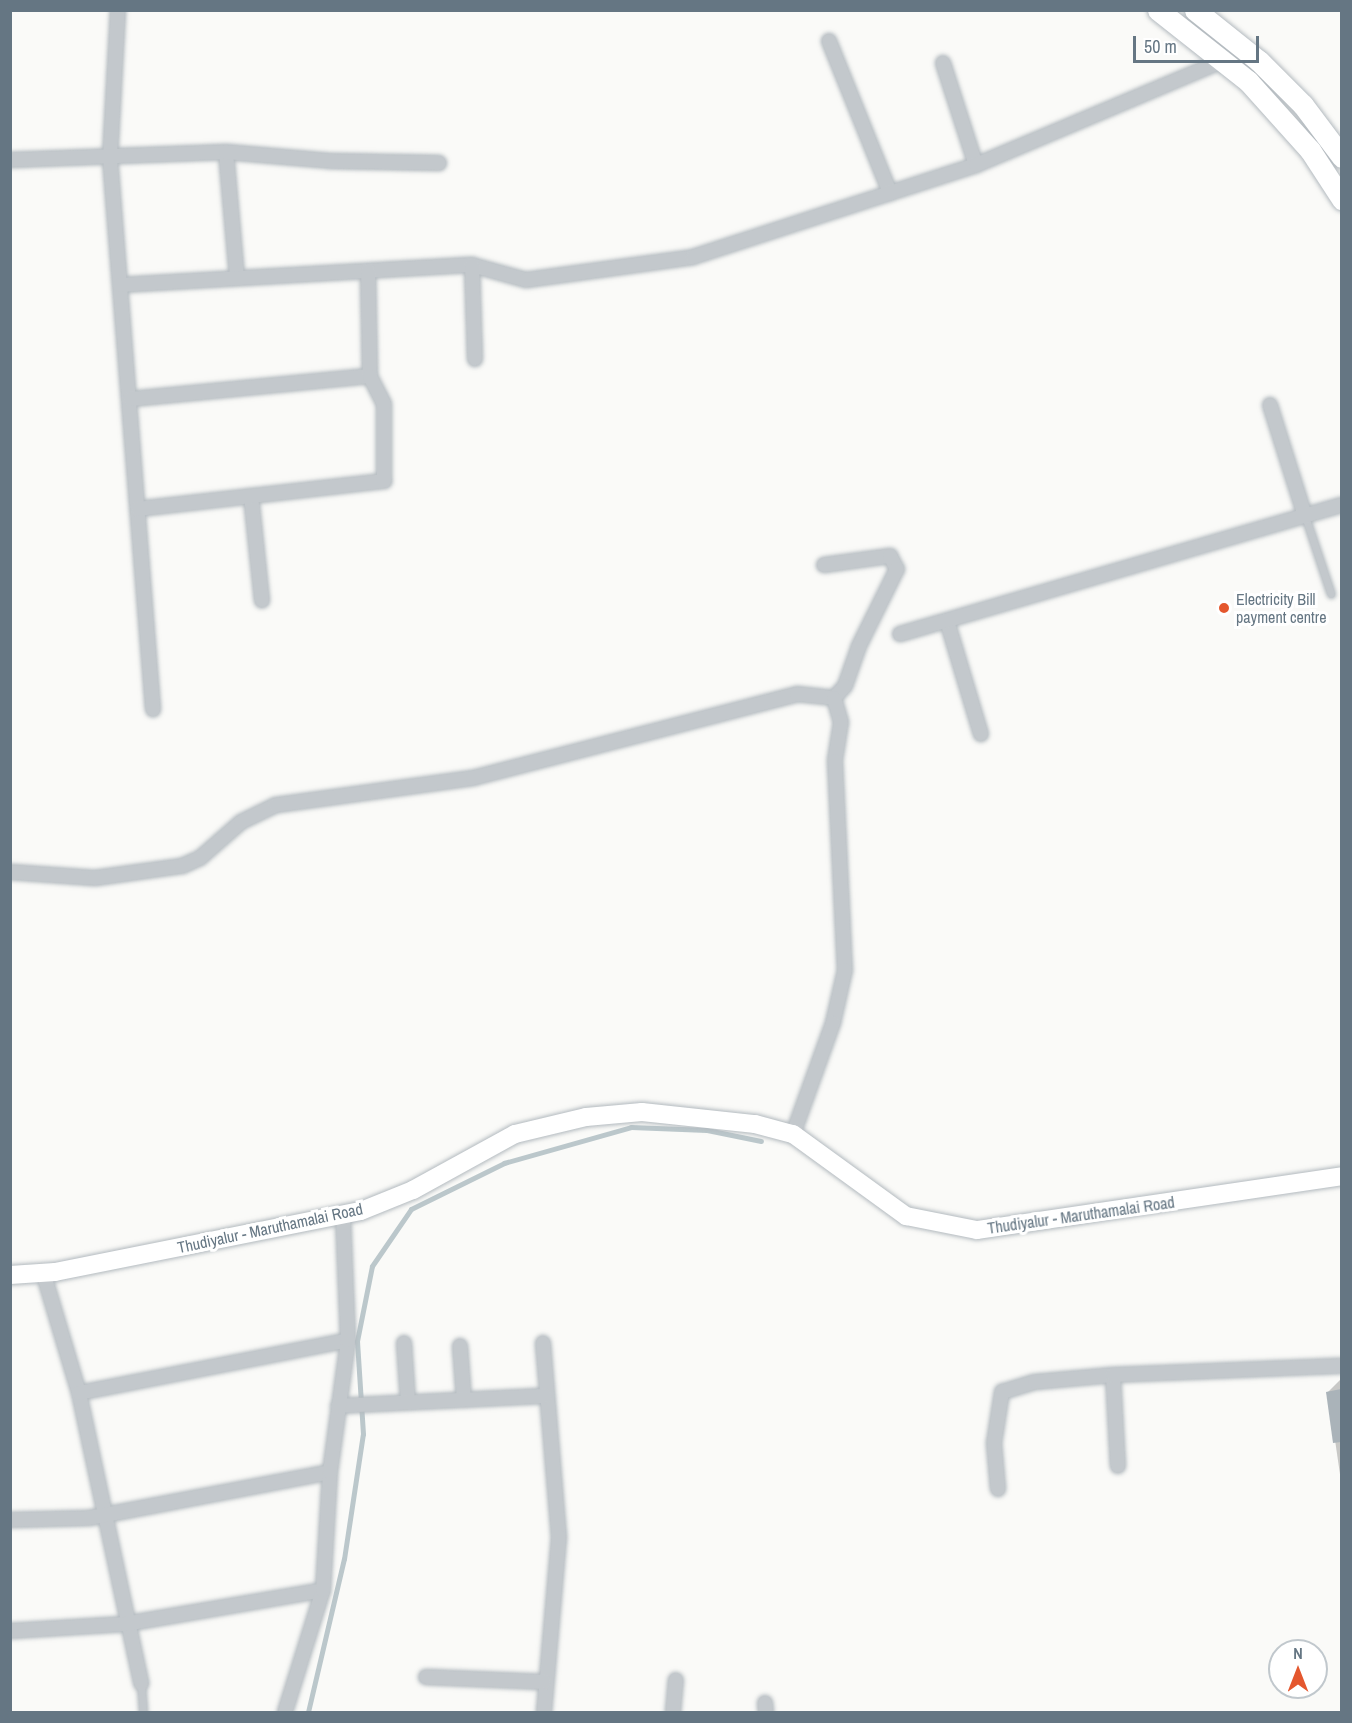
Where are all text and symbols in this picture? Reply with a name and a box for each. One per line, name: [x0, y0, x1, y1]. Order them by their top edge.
scale bar: [1136, 24, 1262, 62]
text: 50 m: [1144, 34, 1177, 59]
place label: Electricity Bill payment centre: [1236, 589, 1326, 627]
marker: Electricity Bill payment centre: [1217, 601, 1231, 615]
street label: Thudiyalur - Maruthamalai Road: [986, 1192, 1176, 1238]
street label: Thudiyalur - Maruthamalai Road: [176, 1199, 364, 1257]
north arrow: [1268, 1639, 1328, 1699]
text: N: [1293, 1642, 1303, 1664]

